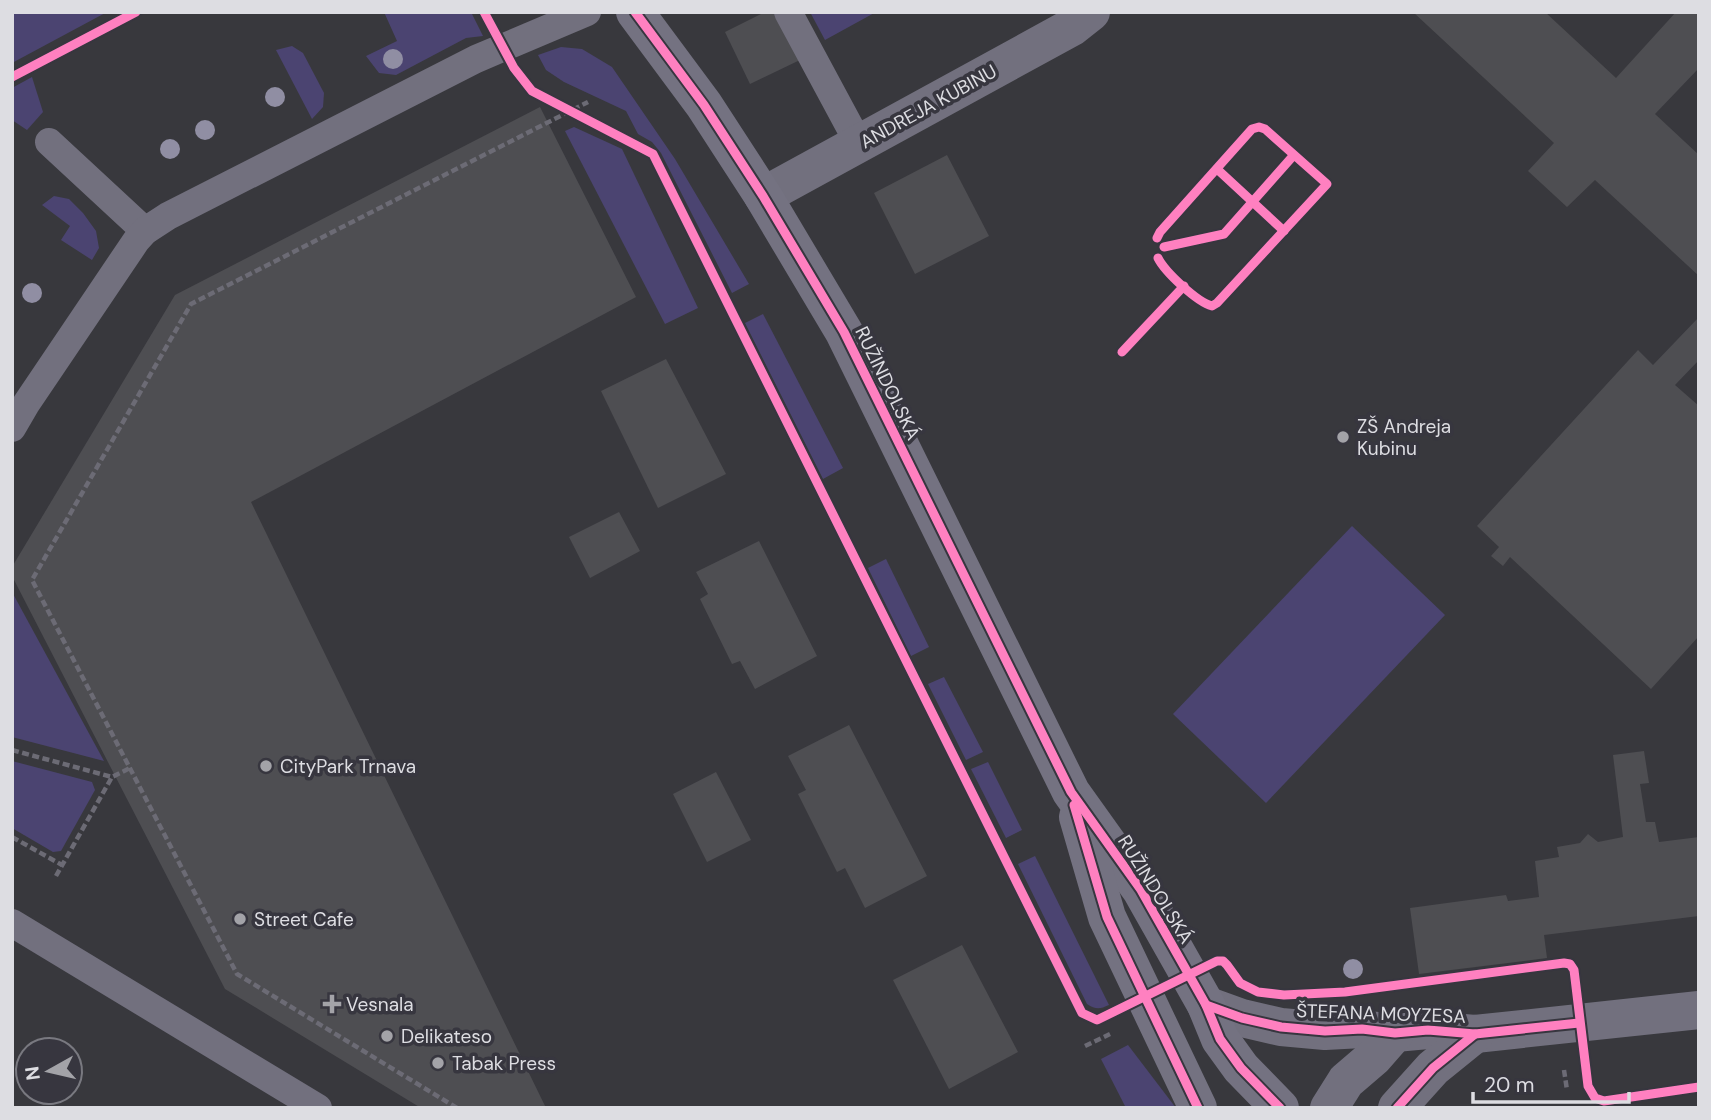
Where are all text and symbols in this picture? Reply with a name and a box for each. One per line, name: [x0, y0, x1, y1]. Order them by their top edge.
street label: ANDREJA KUBINU: [855, 59, 1001, 154]
street label: RUŽINDOLSKÁ: [849, 322, 926, 445]
place label: ZŠ Andreja Kubinu: [1357, 414, 1451, 461]
marker: ZŠ Andreja Kubinu: [1335, 429, 1351, 445]
place label: CityPark Trnava: [280, 754, 416, 779]
marker: CityPark Trnava: [258, 758, 274, 774]
street label: RUŽINDOLSKÁ: [1112, 830, 1199, 949]
place label: Street Cafe: [254, 907, 354, 932]
marker: Street Cafe: [232, 911, 248, 927]
place label: Vesnala: [346, 992, 414, 1017]
marker: Vesnala: [324, 996, 340, 1012]
street label: ŠTEFANA MOYZESA: [1296, 998, 1467, 1029]
place label: Delikateso: [401, 1024, 492, 1049]
marker: Delikateso: [379, 1028, 395, 1044]
north arrow: [14, 1036, 84, 1106]
place label: Tabak Press: [452, 1051, 556, 1076]
marker: Tabak Press: [430, 1055, 446, 1071]
scale bar: [1473, 1060, 1629, 1104]
text: N: [19, 1065, 46, 1082]
text: 20 m: [1484, 1071, 1535, 1099]

